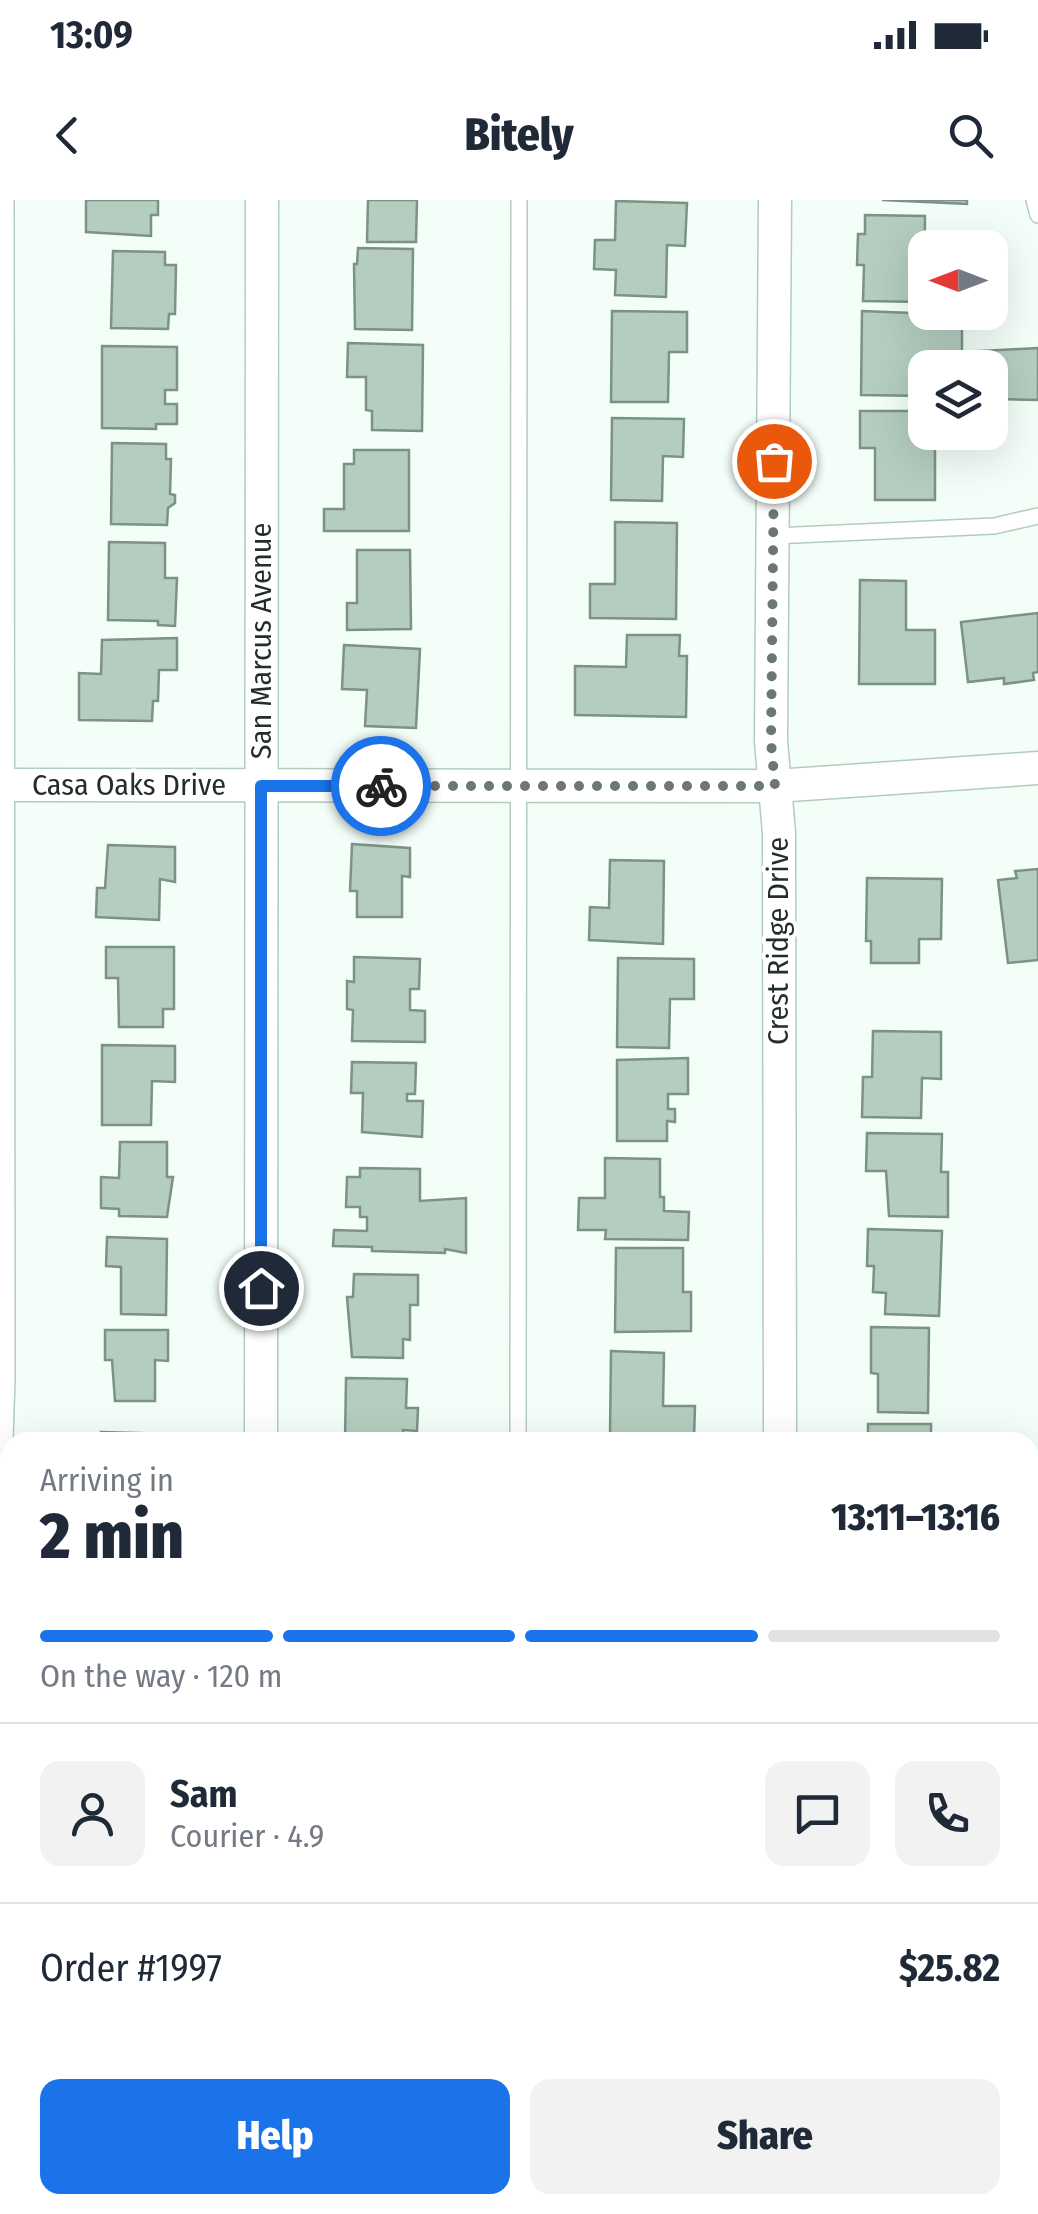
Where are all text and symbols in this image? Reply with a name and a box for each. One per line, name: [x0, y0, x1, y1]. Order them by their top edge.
text: 13:09: [50, 12, 133, 58]
icon: back: [40, 108, 95, 163]
text: Bitely: [464, 108, 574, 162]
icon: search: [943, 108, 998, 163]
north arrow: [908, 230, 1008, 330]
map controls: [908, 230, 1008, 450]
button: layers: [908, 350, 1008, 450]
pin: [732, 419, 817, 504]
icon: bag: [747, 434, 802, 489]
street label: San Marcus Avenue: [243, 523, 279, 759]
courier: [331, 736, 431, 836]
icon: bike: [354, 759, 409, 814]
street label: Casa Oaks Drive: [32, 767, 226, 803]
street label: Crest Ridge Drive: [760, 837, 796, 1045]
pin: [219, 1246, 304, 1331]
icon: home: [234, 1261, 289, 1316]
text: Arriving in: [40, 1461, 174, 1499]
text: 13:11–13:16: [831, 1494, 1000, 1540]
text: 2 min: [40, 1497, 184, 1575]
text: On the way · 120 m: [40, 1657, 282, 1695]
button: person: [40, 1761, 145, 1866]
button: chat: [765, 1761, 870, 1866]
button: phone: [895, 1761, 1000, 1866]
text: Sam: [170, 1771, 238, 1817]
text: Courier · 4.9: [170, 1817, 324, 1855]
text: Order #1997: [40, 1945, 222, 1991]
text: $25.82: [899, 1945, 1000, 1991]
button: Help: [40, 2079, 510, 2194]
button: Share: [530, 2079, 1000, 2194]

